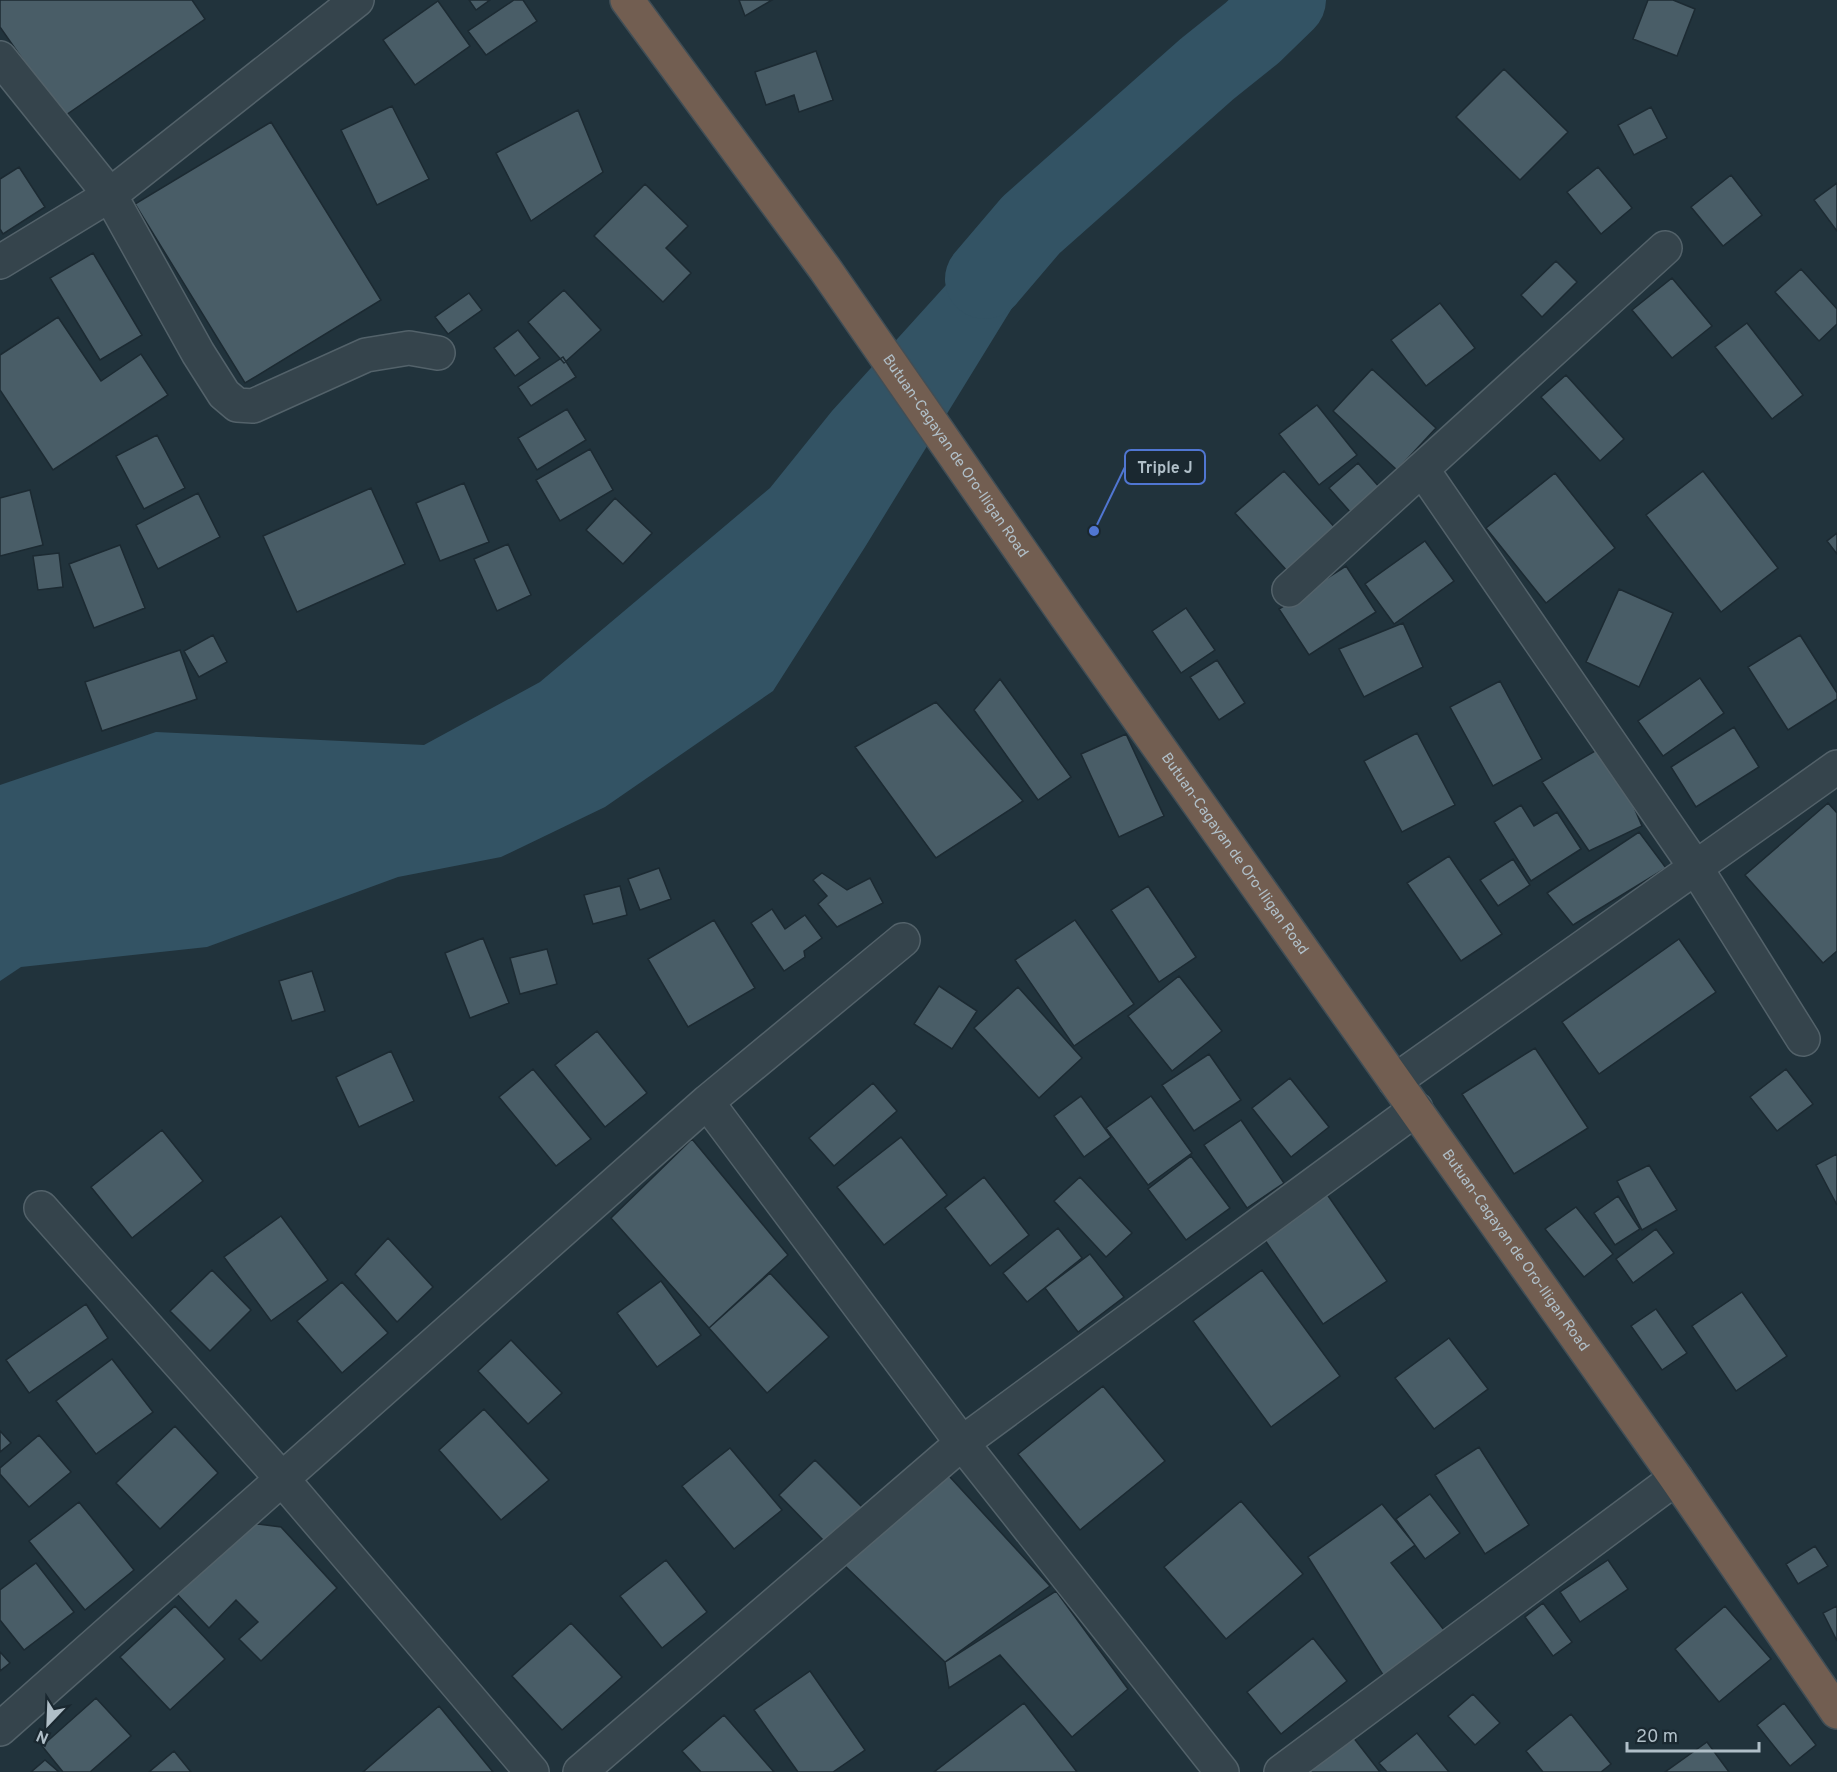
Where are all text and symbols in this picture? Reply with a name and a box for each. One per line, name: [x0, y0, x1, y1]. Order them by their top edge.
street label: Butuan-Cagayan de Oro-Iligan Road: [878, 351, 1032, 561]
callout: Triple J: [1125, 450, 1205, 484]
text: Triple J: [1137, 459, 1193, 479]
street label: Butuan-Cagayan de Oro-Iligan Road: [1156, 749, 1312, 959]
street label: Butuan-Cagayan de Oro-Iligan Road: [1437, 1146, 1593, 1355]
north arrow: [18, 1694, 78, 1754]
scale bar: [1627, 1715, 1759, 1753]
text: N: [34, 1725, 52, 1747]
text: 20 m: [1636, 1726, 1678, 1749]

